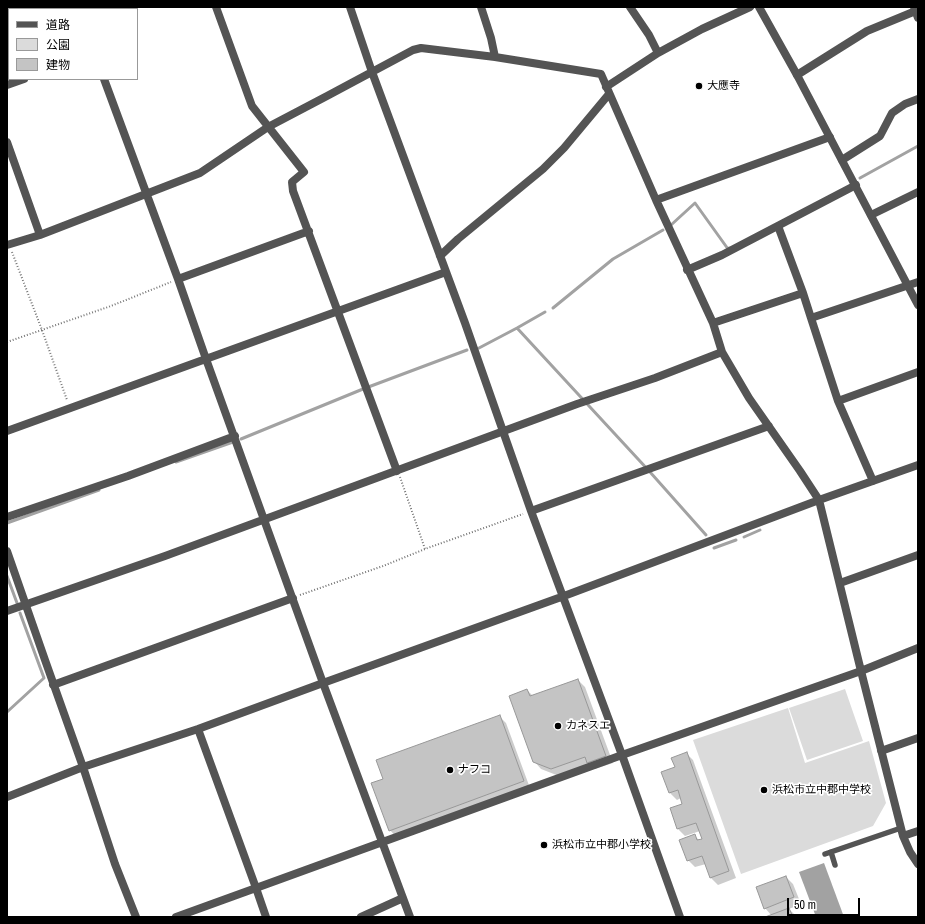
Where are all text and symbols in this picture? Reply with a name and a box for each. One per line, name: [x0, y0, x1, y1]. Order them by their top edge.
legend: [8, 8, 138, 80]
text: 道路: [46, 17, 70, 33]
text: 公園: [46, 37, 70, 53]
text: 建物: [46, 57, 70, 73]
place label: 大應寺: [707, 79, 740, 93]
marker: 大應寺: [694, 81, 704, 91]
place label: カネスエ: [566, 719, 610, 733]
marker: カネスエ: [553, 721, 563, 731]
place label: ナフコ: [458, 763, 491, 777]
marker: ナフコ: [445, 765, 455, 775]
place label: 浜松市立中郡中学校: [772, 783, 871, 797]
marker: 浜松市立中郡中学校: [759, 785, 769, 795]
place label: 浜松市立中郡小学校: [552, 838, 651, 852]
marker: 浜松市立中郡小学校: [539, 840, 549, 850]
scale bar: [789, 890, 862, 916]
text: 50 m: [794, 897, 816, 913]

